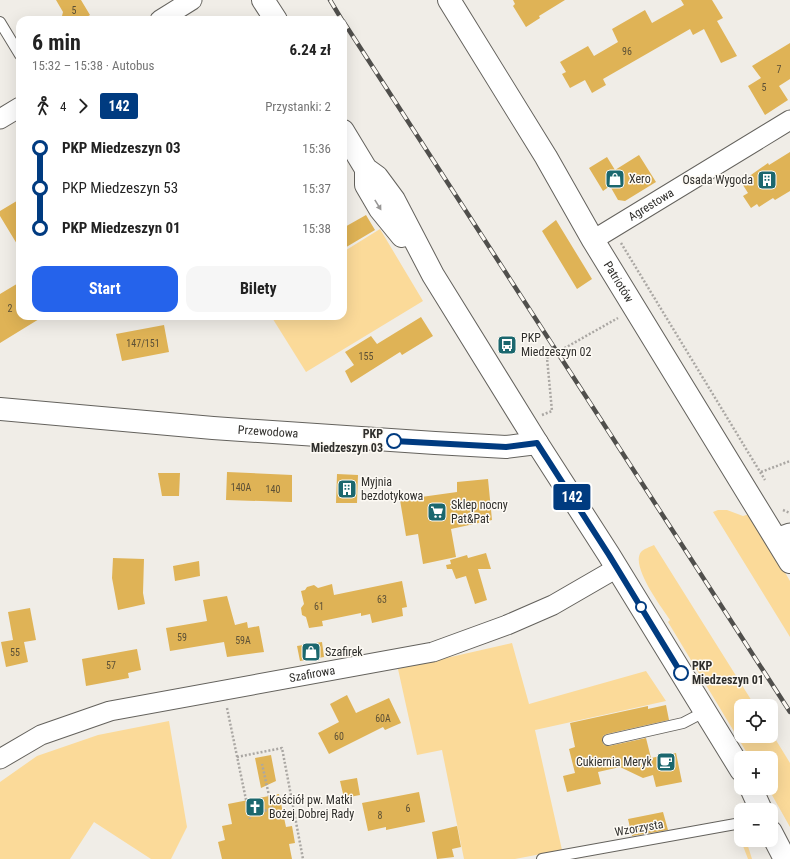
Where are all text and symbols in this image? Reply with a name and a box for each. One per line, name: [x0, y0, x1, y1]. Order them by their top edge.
house number: 5: [72, 5, 77, 16]
text: 6 min: [32, 30, 81, 55]
text: 6.24 zł: [289, 41, 331, 59]
house number: 96: [622, 46, 632, 57]
text: 15:32 – 15:38 · Autobus: [32, 58, 155, 73]
house number: 7: [777, 64, 782, 75]
house number: 5: [762, 82, 767, 93]
icon: walk: [32, 95, 54, 117]
icon: forward: [72, 95, 94, 117]
text: 142: [108, 98, 130, 114]
text: 4: [60, 99, 66, 114]
text: Przystanki: 2: [265, 99, 331, 114]
text: PKP Miedzeszyn 03: [62, 139, 181, 157]
text: 15:36: [302, 141, 331, 156]
shop icon: Xero: [604, 168, 626, 190]
building icon: Osada Wygoda: [756, 169, 778, 191]
place label: Xero: [629, 172, 651, 186]
place label: Osada Wygoda: [682, 173, 753, 187]
text: PKP Miedzeszyn 53: [62, 179, 178, 197]
text: 15:37: [302, 181, 331, 196]
street label: Agrestowa: [626, 185, 677, 224]
one-way arrow: [374, 200, 382, 210]
text: PKP Miedzeszyn 01: [62, 219, 181, 237]
text: 15:38: [302, 221, 331, 236]
street label: Patriotów: [601, 259, 637, 305]
button: Start: [32, 266, 178, 312]
button: Bilety: [186, 266, 331, 312]
house number: 2: [8, 303, 13, 314]
place label: PKP Miedzeszyn 02: [521, 331, 591, 359]
bus stop icon: PKP Miedzeszyn 02: [496, 334, 518, 356]
house number: 147/151: [126, 338, 160, 349]
house number: 155: [359, 351, 373, 362]
street label: Przewodowa: [237, 423, 299, 441]
place label: PKP Miedzeszyn 03: [311, 427, 383, 455]
marker: PKP Miedzeszyn 03: [386, 433, 402, 449]
place label: Myjnia bezdotykowa: [361, 475, 423, 503]
building icon: Myjnia bezdotykowa: [336, 478, 358, 500]
house number: 140A: [231, 482, 252, 493]
house number: 140: [266, 484, 280, 495]
line badge: 142: [549, 484, 595, 510]
text: 142: [561, 489, 583, 505]
place label: Sklep nocny Pat&Pat: [451, 498, 508, 526]
supermarket icon: Sklep nocny Pat&Pat: [426, 501, 448, 523]
house number: 63: [377, 594, 387, 605]
house number: 61: [314, 601, 324, 612]
unlabelled marker: [635, 601, 647, 613]
house number: 59: [177, 632, 187, 643]
house number: 59A: [235, 635, 251, 646]
shop icon: Szafirek: [300, 641, 322, 663]
place label: Szafirek: [325, 645, 363, 659]
house number: 55: [10, 647, 20, 658]
place label: PKP Miedzeszyn 01: [692, 659, 764, 687]
house number: 57: [106, 660, 116, 671]
street label: Szafirowa: [288, 663, 336, 685]
marker: PKP Miedzeszyn 01: [673, 665, 689, 681]
map controls: [734, 699, 778, 847]
button: locate: [734, 699, 778, 743]
house number: 60A: [375, 713, 391, 724]
house number: 60: [334, 731, 344, 742]
cafe icon: Cukiernia Meryk: [655, 751, 677, 773]
button: +: [734, 751, 778, 795]
place label: Cukiernia Meryk: [576, 755, 653, 769]
place label: Kościół pw. Matki Bożej Dobrej Rady: [269, 793, 354, 821]
church icon: Kościół pw. Matki Bożej Dobrej Rady: [244, 796, 266, 818]
house number: 6: [406, 803, 411, 814]
button: −: [734, 803, 778, 847]
house number: 8: [378, 810, 383, 821]
street label: Wzorzysta: [614, 817, 665, 839]

